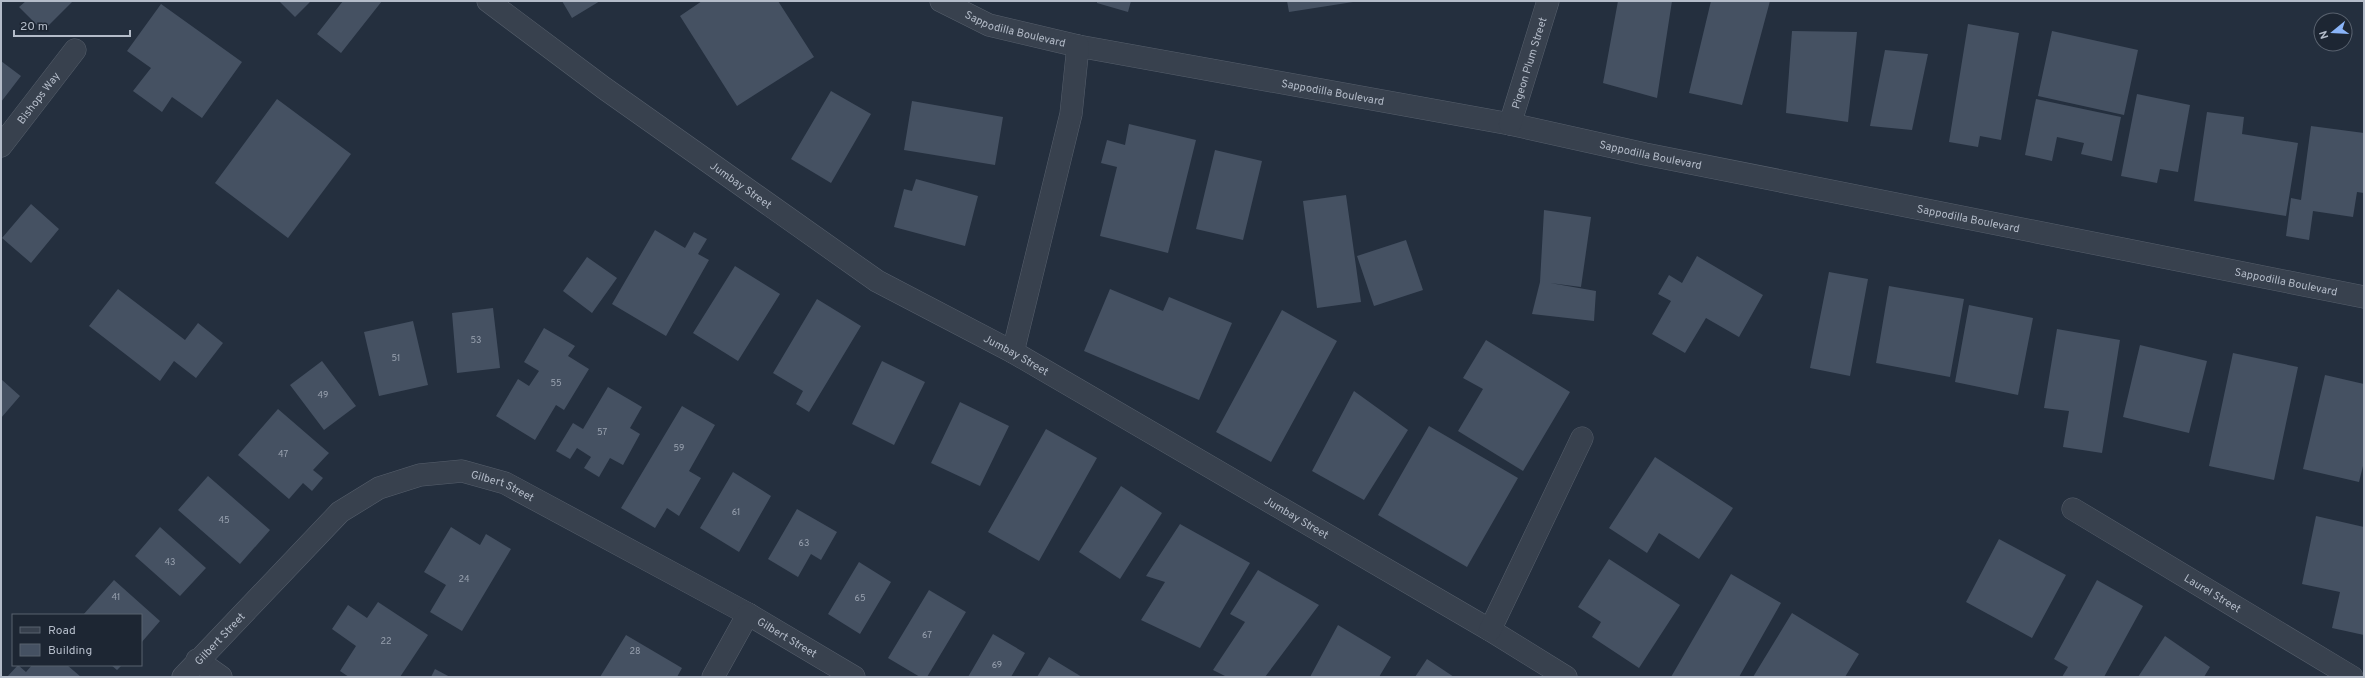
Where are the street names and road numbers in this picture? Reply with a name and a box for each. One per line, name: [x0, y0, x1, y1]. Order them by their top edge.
street label: Sappodilla Boulevard: [962, 8, 1067, 51]
street label: Pigeon Plum Street: [1509, 16, 1551, 111]
street label: Bishops Way: [15, 69, 64, 127]
street label: Sappodilla Boulevard: [1280, 77, 1385, 109]
street label: Sappodilla Boulevard: [1598, 138, 1703, 173]
street label: Jumbay Street: [707, 159, 774, 212]
street label: Sappodilla Boulevard: [1916, 202, 2021, 236]
street label: Sappodilla Boulevard: [2233, 265, 2338, 300]
street label: Jumbay Street: [981, 332, 1051, 379]
street label: Gilbert Street: [469, 468, 536, 505]
street label: Jumbay Street: [1261, 494, 1331, 542]
street label: Laurel Street: [2181, 571, 2243, 616]
street label: Gilbert Street: [192, 610, 248, 668]
street label: Gilbert Street: [754, 615, 819, 661]

